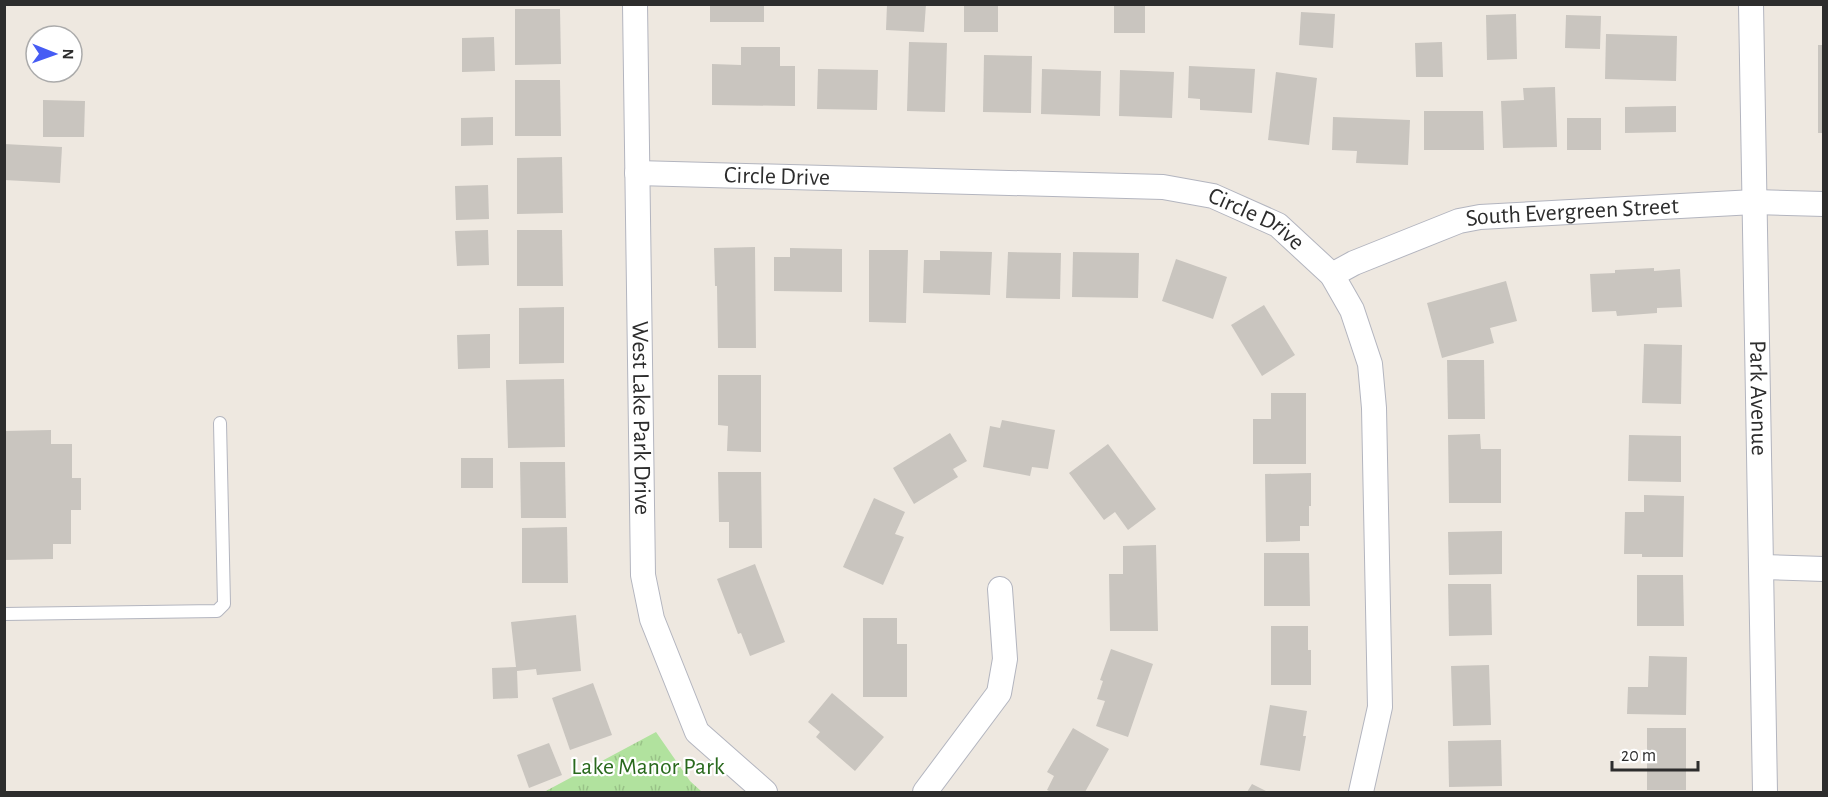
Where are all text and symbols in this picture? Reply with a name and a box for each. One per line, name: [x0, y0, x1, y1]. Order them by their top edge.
north arrow: [24, 24, 84, 84]
text: N: [60, 49, 76, 60]
street label: Circle Drive: [724, 163, 830, 190]
street label: Circle Drive: [1204, 183, 1309, 255]
street label: South Evergreen Street: [1464, 194, 1680, 231]
street label: West Lake Park Drive: [627, 321, 654, 515]
street label: Park Avenue: [1745, 340, 1771, 456]
scale bar: [1612, 734, 1698, 772]
text: 20 m: [1621, 747, 1656, 765]
park label: Lake Manor Park: [571, 755, 725, 779]

